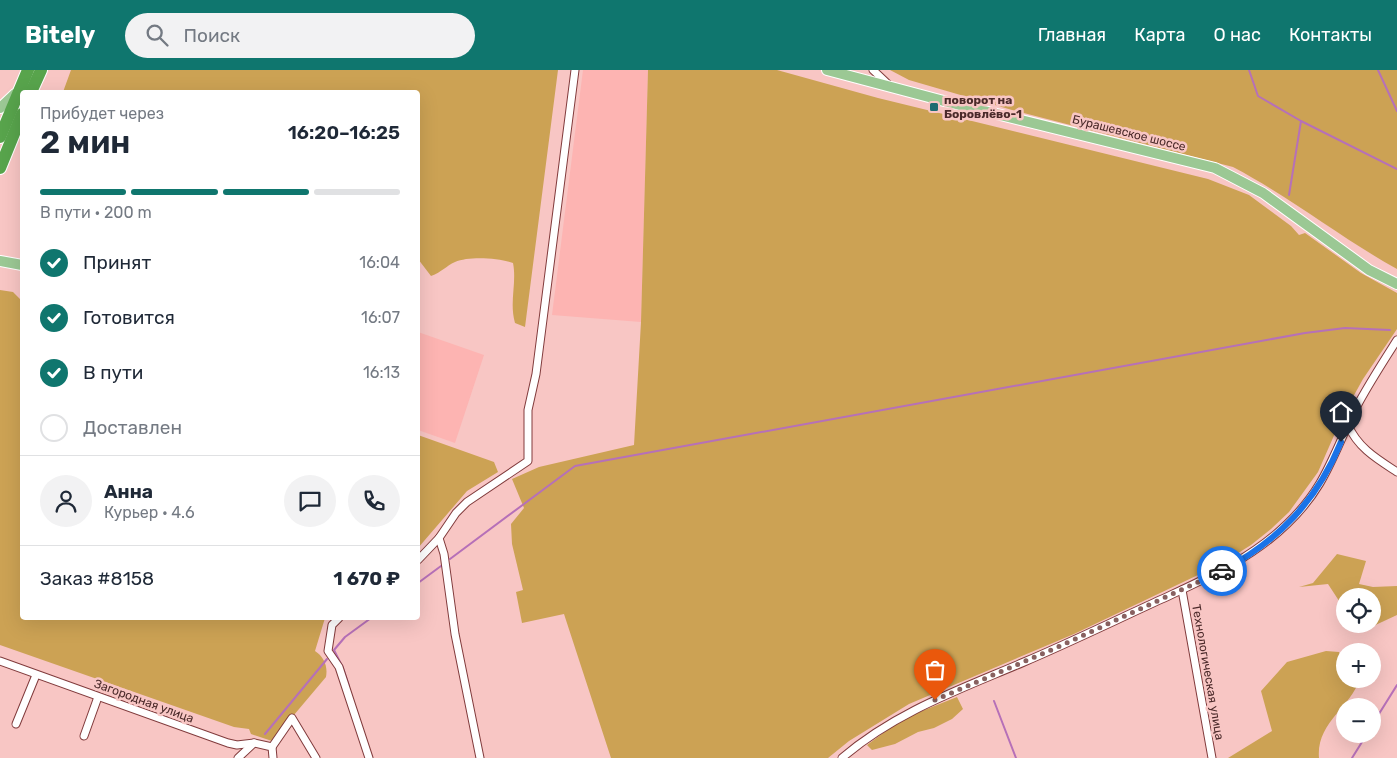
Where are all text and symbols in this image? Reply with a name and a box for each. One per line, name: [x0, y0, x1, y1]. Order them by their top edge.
search box: [125, 13, 475, 58]
text: Bitely: [25, 21, 95, 49]
icon: search: [143, 21, 171, 49]
text: Поиск: [183, 24, 240, 47]
text: Главная: [1038, 24, 1106, 46]
text: Карта: [1134, 24, 1186, 46]
text: О нас: [1214, 24, 1261, 46]
text: Контакты: [1289, 24, 1372, 46]
place label: поворот на Боровлёво-1: [944, 93, 1022, 121]
marker: поворот на Боровлёво-1: [928, 101, 940, 113]
text: Прибудет через: [40, 104, 164, 123]
street label: Бурашевское шоссе: [1071, 112, 1188, 154]
text: 16:20–16:25: [288, 121, 400, 144]
text: 2 мин: [40, 123, 131, 161]
text: В пути · 200 m: [40, 203, 152, 222]
icon: check: [40, 249, 68, 277]
text: Принят: [83, 251, 151, 274]
text: 16:04: [359, 253, 400, 272]
icon: check: [40, 304, 68, 332]
text: Готовится: [83, 306, 175, 329]
text: 16:07: [361, 308, 400, 327]
icon: check: [40, 359, 68, 387]
text: В пути: [83, 361, 143, 384]
text: 16:13: [363, 363, 400, 382]
pin: [1320, 391, 1362, 442]
icon: home: [1327, 398, 1355, 426]
text: Доставлен: [83, 416, 182, 439]
button: person: [40, 475, 92, 527]
button: chat: [284, 475, 336, 527]
button: phone: [348, 475, 400, 527]
text: Анна: [104, 480, 153, 503]
text: Курьер · 4.6: [104, 503, 195, 522]
courier: [1197, 546, 1247, 596]
icon: car: [1208, 557, 1236, 585]
text: Заказ #8158: [40, 567, 154, 590]
text: 1 670 ₽: [333, 567, 400, 590]
map controls: [1336, 588, 1381, 743]
button: locate: [1336, 588, 1381, 633]
street label: Технологическая улица: [1189, 603, 1227, 741]
button: +: [1336, 643, 1381, 688]
pin: [914, 649, 956, 700]
icon: bag: [921, 656, 949, 684]
street label: Загородная улица: [92, 676, 196, 726]
button: −: [1336, 698, 1381, 743]

